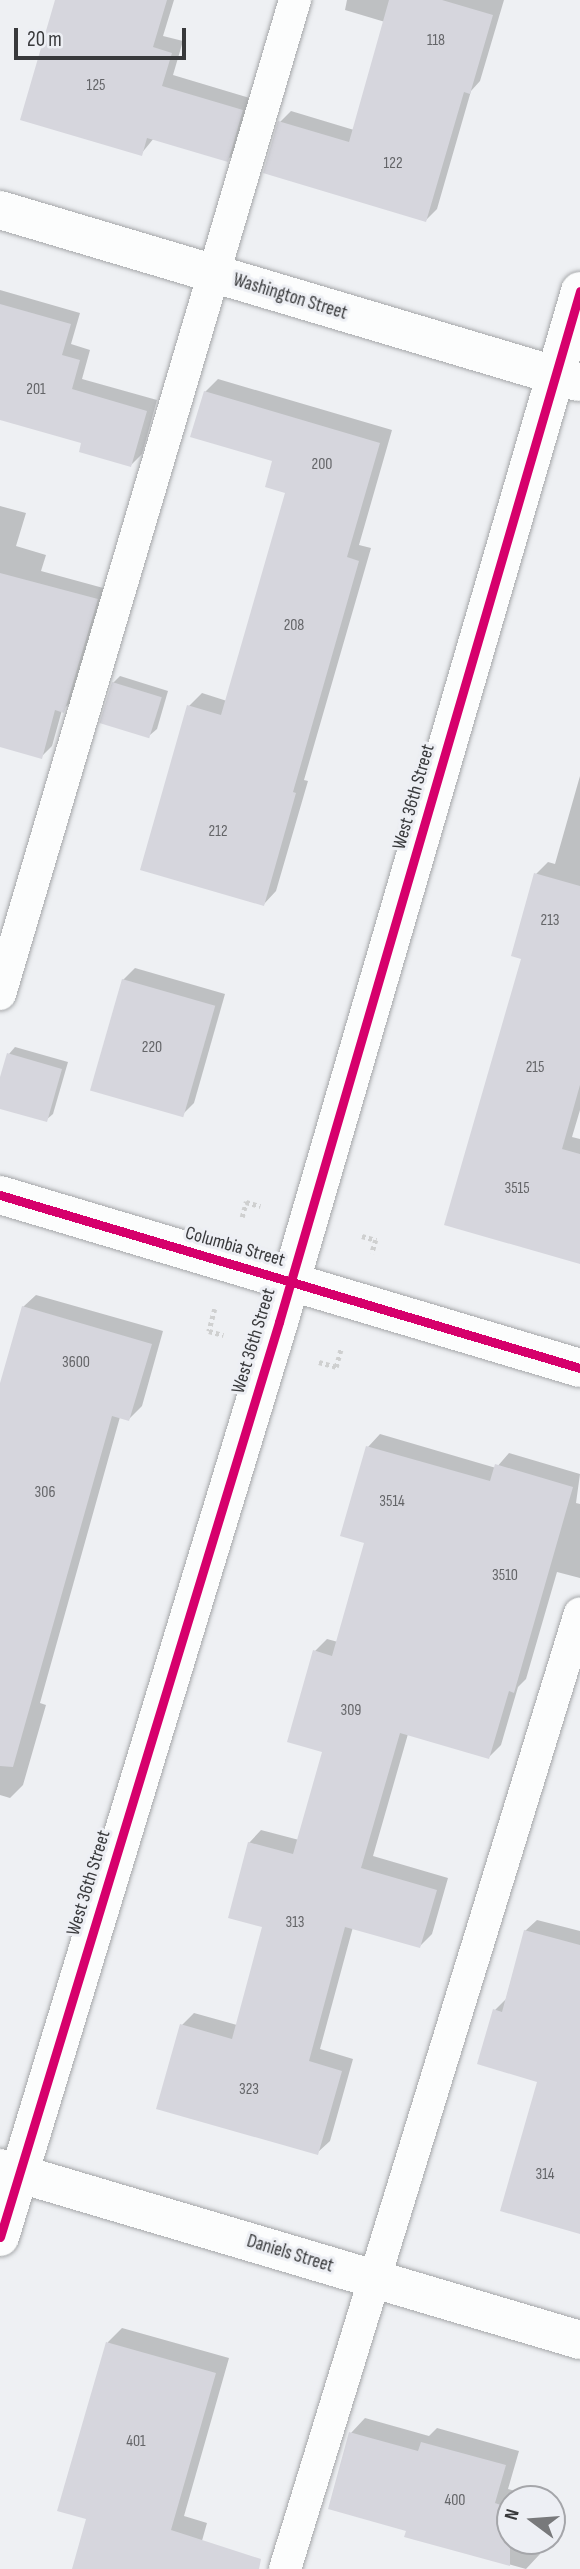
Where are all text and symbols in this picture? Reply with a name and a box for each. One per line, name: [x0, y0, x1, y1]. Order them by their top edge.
scale bar: [18, 14, 189, 58]
text: 20 m: [27, 27, 62, 52]
house number: 118: [427, 31, 445, 51]
house number: 125: [87, 76, 105, 96]
house number: 122: [384, 154, 402, 174]
street label: Washington Street: [230, 269, 350, 325]
house number: 201: [26, 380, 46, 400]
house number: 200: [312, 455, 332, 475]
house number: 208: [284, 616, 304, 636]
street label: West 36th Street: [388, 742, 440, 852]
house number: 212: [208, 822, 228, 842]
house number: 213: [541, 911, 559, 931]
house number: 220: [142, 1038, 162, 1058]
house number: 215: [526, 1058, 544, 1078]
house number: 3515: [504, 1179, 530, 1199]
street label: Columbia Street: [183, 1222, 287, 1272]
street label: West 36th Street: [227, 1286, 281, 1396]
house number: 3600: [62, 1353, 90, 1373]
house number: 306: [35, 1483, 55, 1503]
house number: 3514: [379, 1492, 405, 1512]
house number: 3510: [492, 1566, 518, 1586]
house number: 309: [341, 1701, 361, 1721]
street label: West 36th Street: [62, 1828, 116, 1938]
house number: 313: [285, 1913, 305, 1933]
house number: 323: [239, 2080, 259, 2100]
house number: 314: [536, 2165, 554, 2185]
street label: Daniels Street: [244, 2230, 336, 2278]
house number: 401: [126, 2432, 146, 2452]
north arrow: [496, 2485, 566, 2555]
house number: 400: [445, 2491, 465, 2511]
text: N: [500, 2507, 525, 2523]

